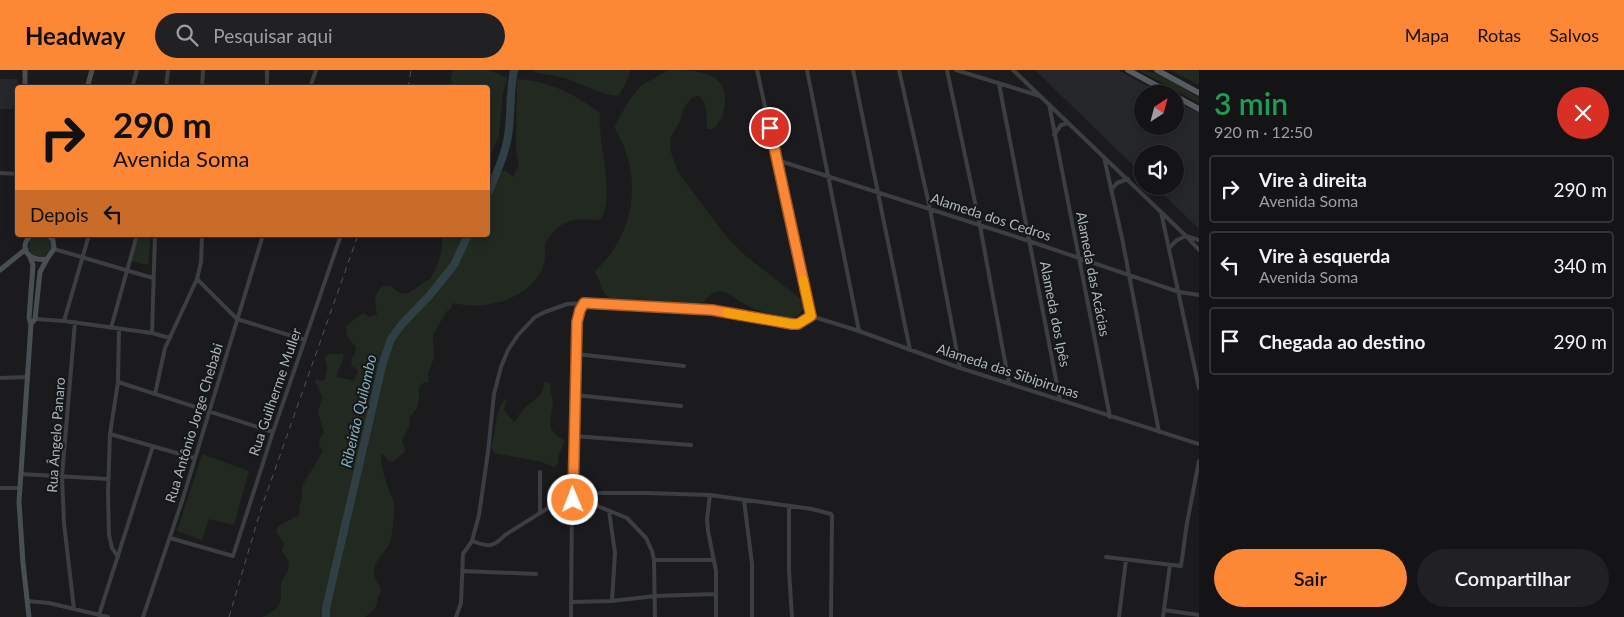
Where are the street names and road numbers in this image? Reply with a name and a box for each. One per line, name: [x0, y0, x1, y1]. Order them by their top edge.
street label: Alameda dos Cedros: [929, 189, 1054, 244]
street label: Alameda das Acácias: [1073, 210, 1114, 338]
street label: Alameda dos Ipês: [1037, 259, 1074, 368]
street label: Rua Guilherme Muller: [245, 326, 304, 458]
street label: Alameda das Sibipirunas: [935, 339, 1081, 402]
street label: Rua Antônio Jorge Chebabi: [161, 341, 226, 505]
street label: Rua Ângelo Panaro: [43, 377, 68, 493]

